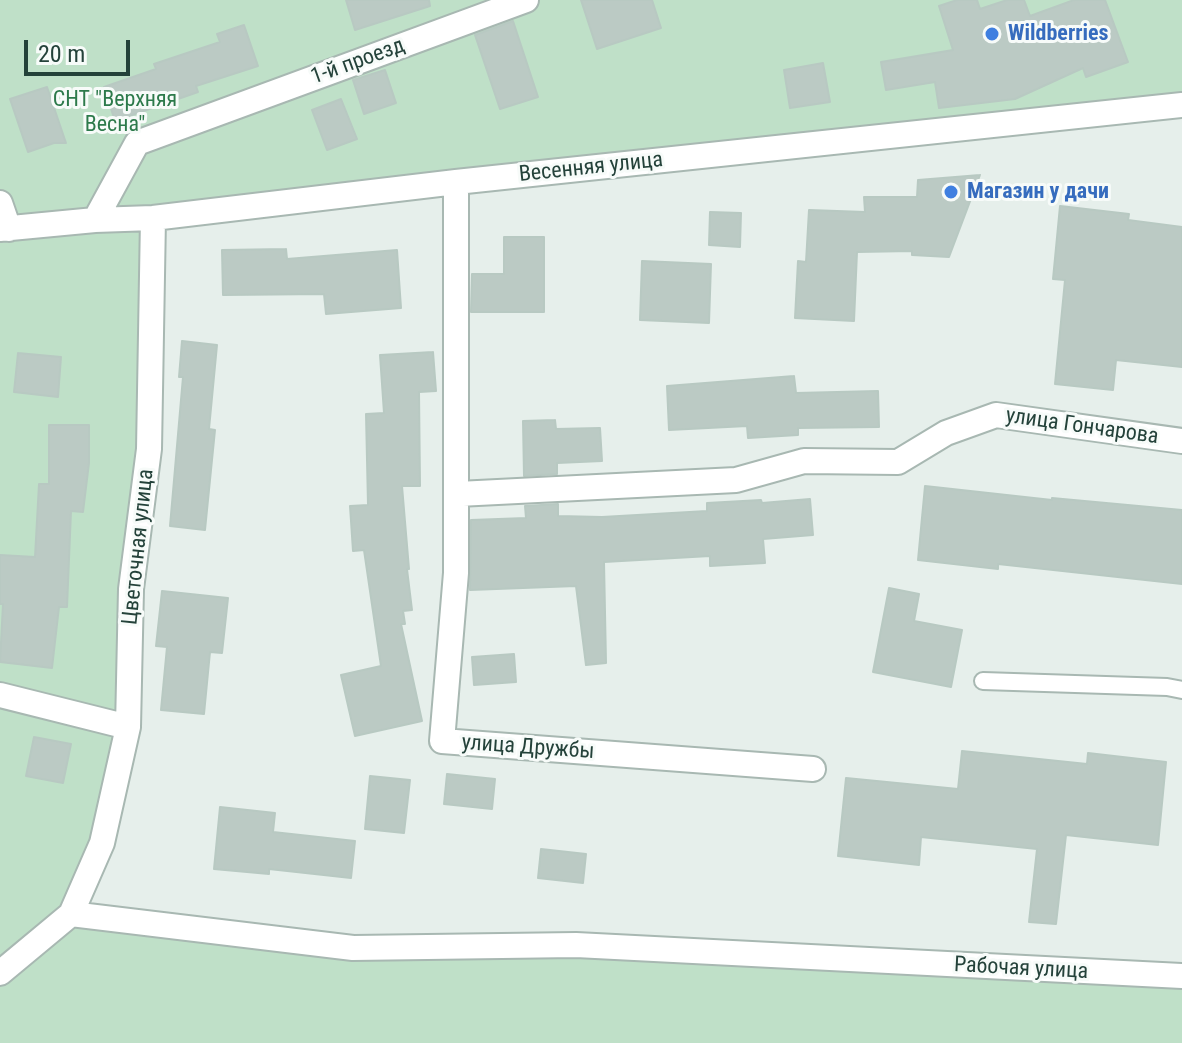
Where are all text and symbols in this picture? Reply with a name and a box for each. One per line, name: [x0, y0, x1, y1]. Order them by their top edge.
place label: Wildberries: [1008, 21, 1109, 47]
scale bar: [28, 24, 134, 74]
marker: Wildberries: [983, 25, 1001, 43]
street label: 1-й проезд: [308, 33, 408, 91]
text: 20 m: [38, 40, 85, 68]
park label: СНТ "Верхняя Весна": [53, 87, 177, 138]
street label: Весенняя улица: [518, 147, 664, 189]
place label: Магазин у дачи: [967, 179, 1109, 205]
marker: Магазин у дачи: [942, 183, 960, 201]
street label: улица Гончарова: [1004, 403, 1160, 451]
street label: Цветочная улица: [118, 468, 160, 626]
street label: улица Дружбы: [461, 730, 595, 766]
street label: Рабочая улица: [953, 952, 1089, 986]

